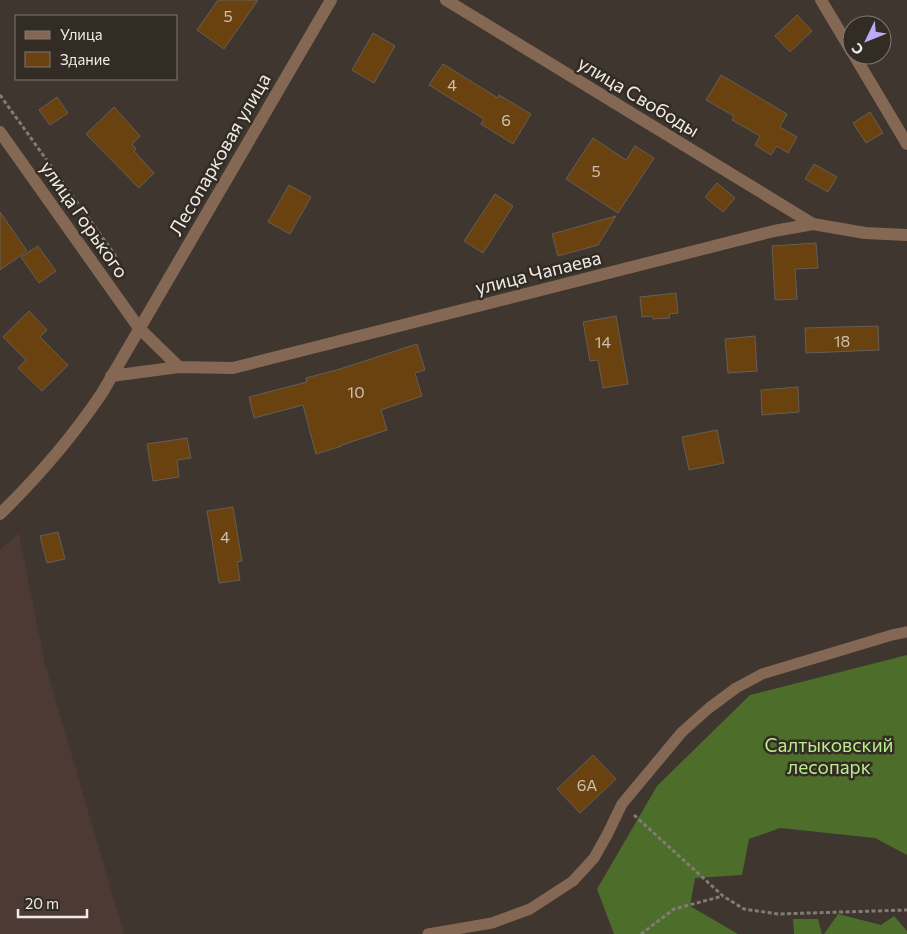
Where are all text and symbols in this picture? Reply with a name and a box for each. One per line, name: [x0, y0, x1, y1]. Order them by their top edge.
house number: 5: [223, 6, 233, 25]
legend: [15, 15, 178, 80]
north arrow: [842, 15, 892, 65]
text: Улица: [60, 25, 102, 43]
text: С: [848, 40, 867, 59]
text: Здание: [60, 50, 110, 68]
street label: улица Свободы: [574, 51, 704, 141]
street label: Лесопарковая улица: [163, 69, 275, 239]
house number: 4: [447, 75, 457, 94]
house number: 6: [501, 110, 511, 129]
street label: улица Горького: [36, 156, 134, 282]
house number: 5: [591, 161, 601, 180]
street label: улица Чапаева: [473, 245, 603, 299]
house number: 18: [834, 331, 850, 350]
house number: 14: [595, 332, 612, 351]
house number: 10: [347, 382, 365, 401]
house number: 4: [220, 527, 230, 546]
park label: Салтыковский лесопарк: [764, 733, 894, 778]
house number: 6А: [577, 775, 597, 794]
scale bar: [18, 886, 86, 918]
text: 20 m: [25, 894, 59, 912]

